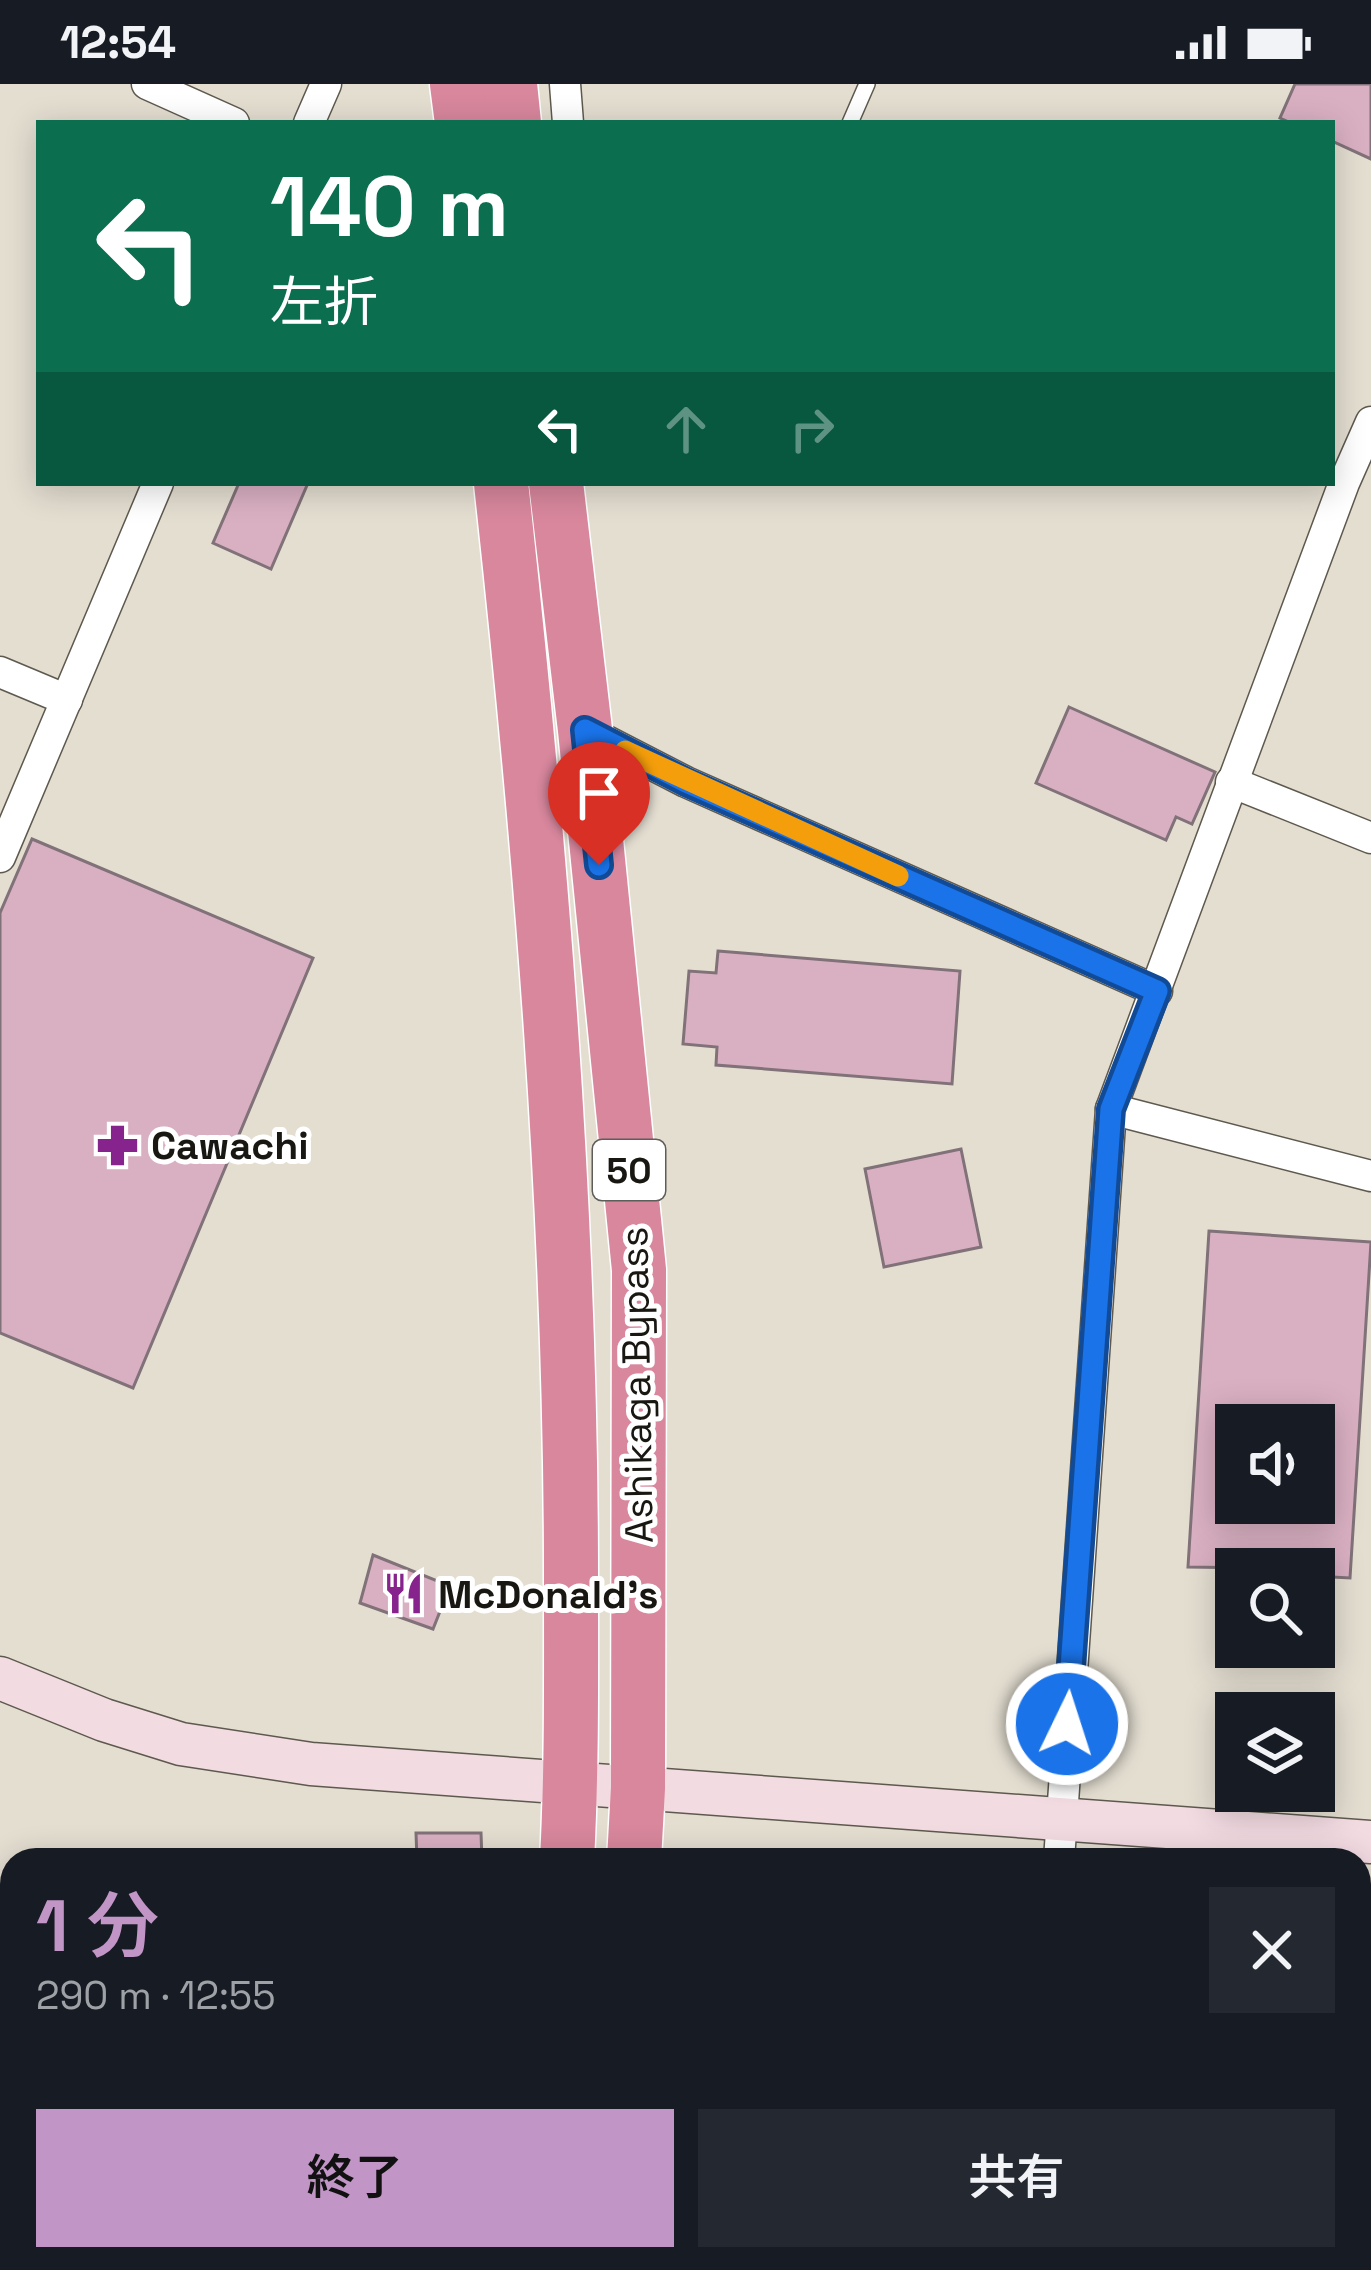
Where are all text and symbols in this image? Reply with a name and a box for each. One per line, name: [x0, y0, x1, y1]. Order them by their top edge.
text: 12:54: [60, 14, 176, 71]
text: 140 m: [270, 153, 509, 261]
icon: left: [72, 168, 228, 324]
text: 左折: [270, 268, 378, 337]
icon: left: [527, 396, 593, 462]
icon: ahead: [653, 396, 719, 462]
icon: right: [779, 396, 845, 462]
pin: [548, 742, 650, 865]
icon: arrive: [566, 760, 632, 826]
place label: Cawachi: [151, 1121, 309, 1170]
pharmacy icon: Cawachi: [94, 1122, 140, 1168]
road number: 50: [593, 1140, 665, 1200]
street label: Ashikaga Bypass: [609, 1226, 664, 1544]
map controls: [1215, 1404, 1335, 1812]
button: sound: [1215, 1404, 1335, 1524]
button: search: [1215, 1548, 1335, 1668]
place label: McDonald's: [438, 1570, 658, 1619]
restaurant icon: McDonald's: [381, 1571, 427, 1617]
position arrow: [1004, 1661, 1130, 1787]
button: layers: [1215, 1692, 1335, 1812]
text: 1 分: [36, 1880, 159, 1972]
button: close: [1209, 1887, 1335, 2013]
text: 290 m · 12:55: [36, 1971, 276, 2020]
button: 終了: [36, 2109, 674, 2247]
button: 共有: [698, 2109, 1335, 2247]

